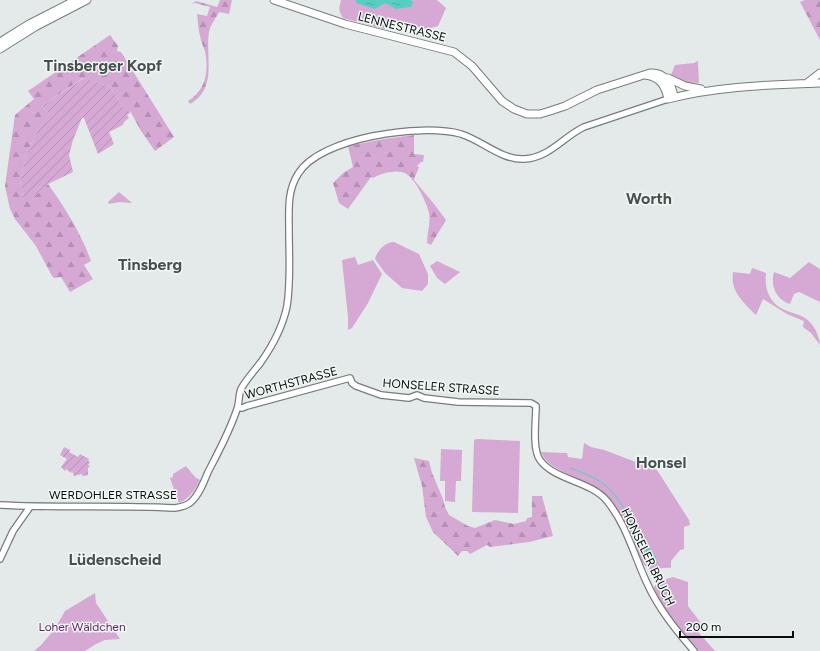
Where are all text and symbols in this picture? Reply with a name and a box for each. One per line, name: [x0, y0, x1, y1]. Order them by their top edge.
street label: LENNESTRASSE: [356, 9, 448, 45]
district label: Tinsberger Kopf: [44, 56, 163, 75]
district label: Worth: [626, 189, 672, 208]
district label: Tinsberg: [118, 255, 182, 274]
street label: WORTHSTRASSE: [243, 364, 339, 402]
street label: HONSELER STRASSE: [382, 376, 500, 398]
district label: Honsel: [636, 453, 686, 472]
street label: WERDOHLER STRASSE: [49, 488, 177, 502]
street label: HONSELER BRUCH: [618, 506, 678, 608]
district label: Lüdenscheid: [68, 550, 162, 569]
scale bar: [680, 613, 793, 639]
park label: Loher Wäldchen: [38, 620, 126, 634]
text: 200 m: [686, 620, 721, 634]

